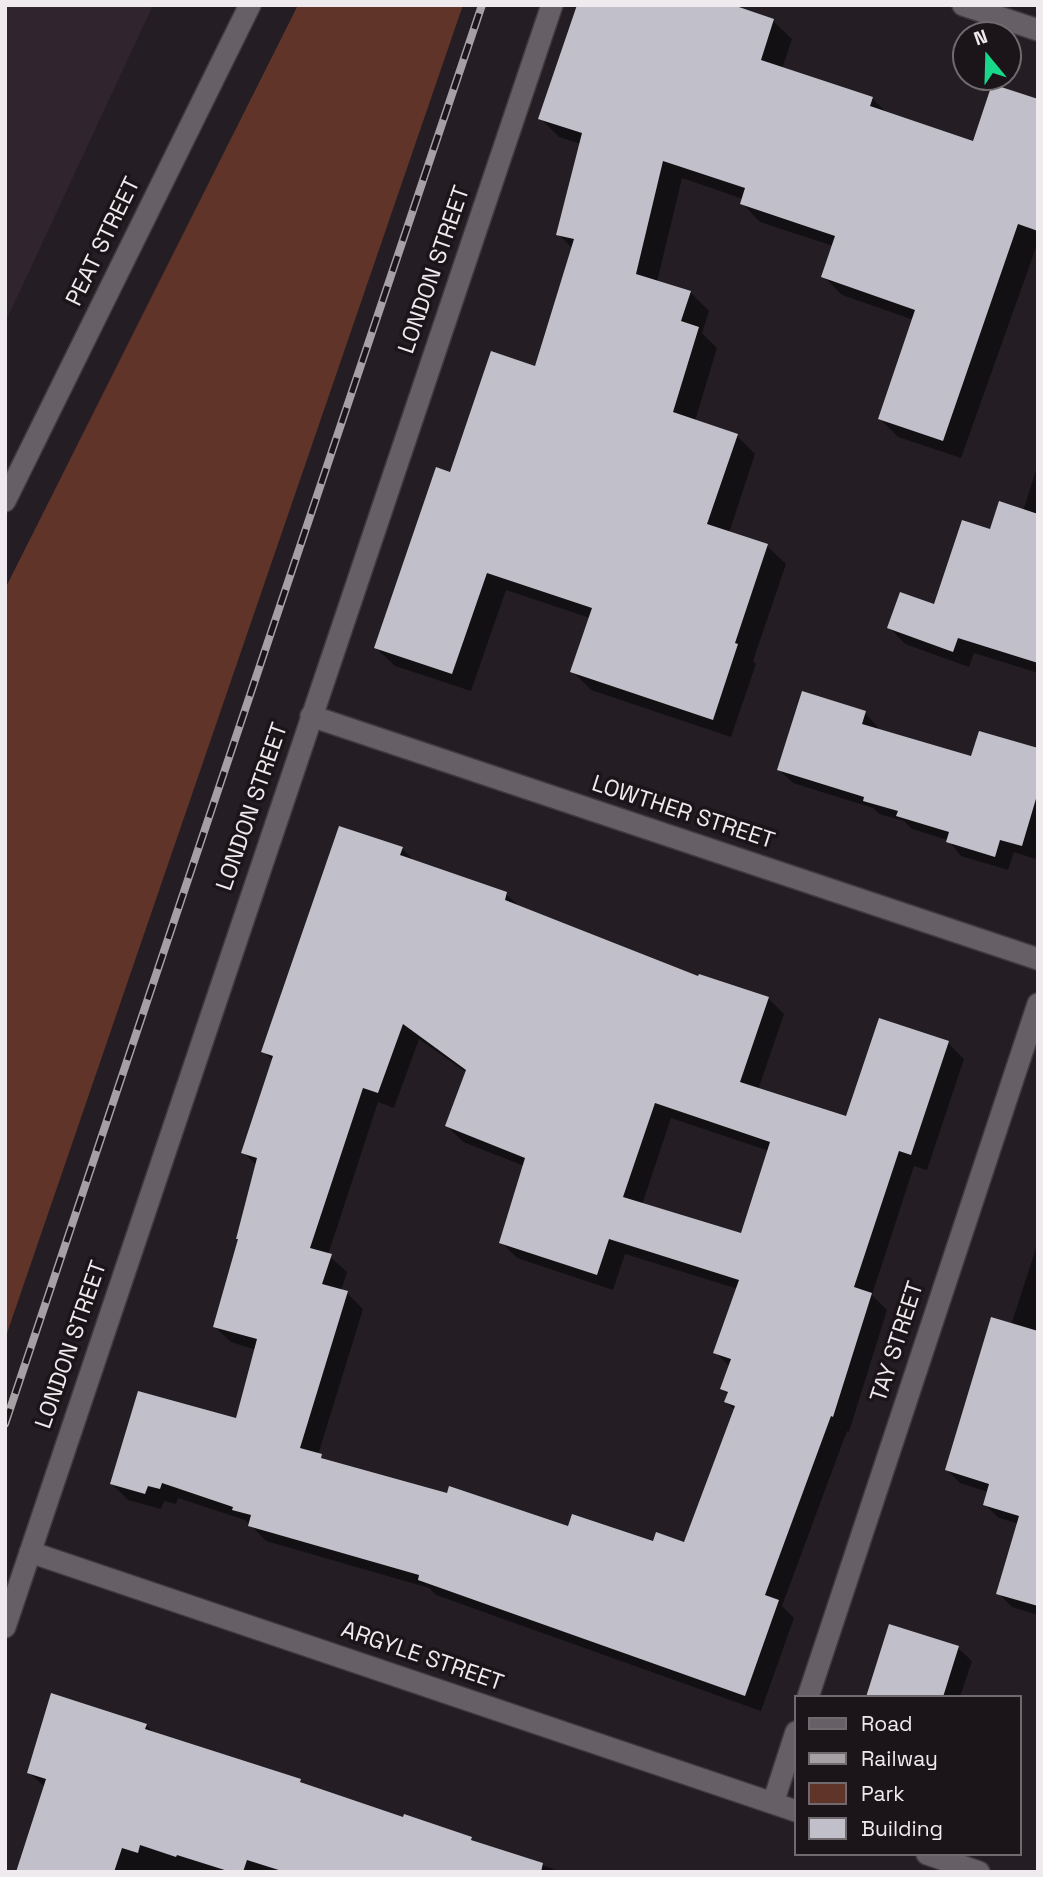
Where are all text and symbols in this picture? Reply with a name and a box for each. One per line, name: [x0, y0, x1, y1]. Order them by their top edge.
north arrow: [952, 21, 1022, 91]
text: N: [971, 24, 991, 51]
street label: PEAT STREET: [61, 173, 147, 311]
street label: LONDON STREET: [393, 183, 477, 357]
street label: LONDON STREET: [211, 720, 295, 894]
street label: LOWTHER STREET: [588, 770, 778, 856]
street label: LONDON STREET: [30, 1258, 114, 1432]
street label: TAY STREET: [866, 1278, 930, 1406]
street label: ARGYLE STREET: [337, 1616, 507, 1698]
legend: [794, 1695, 1022, 1856]
text: Road: [861, 1710, 913, 1737]
text: Railway: [861, 1745, 938, 1772]
text: Park: [861, 1780, 905, 1807]
text: Building: [861, 1815, 943, 1842]

